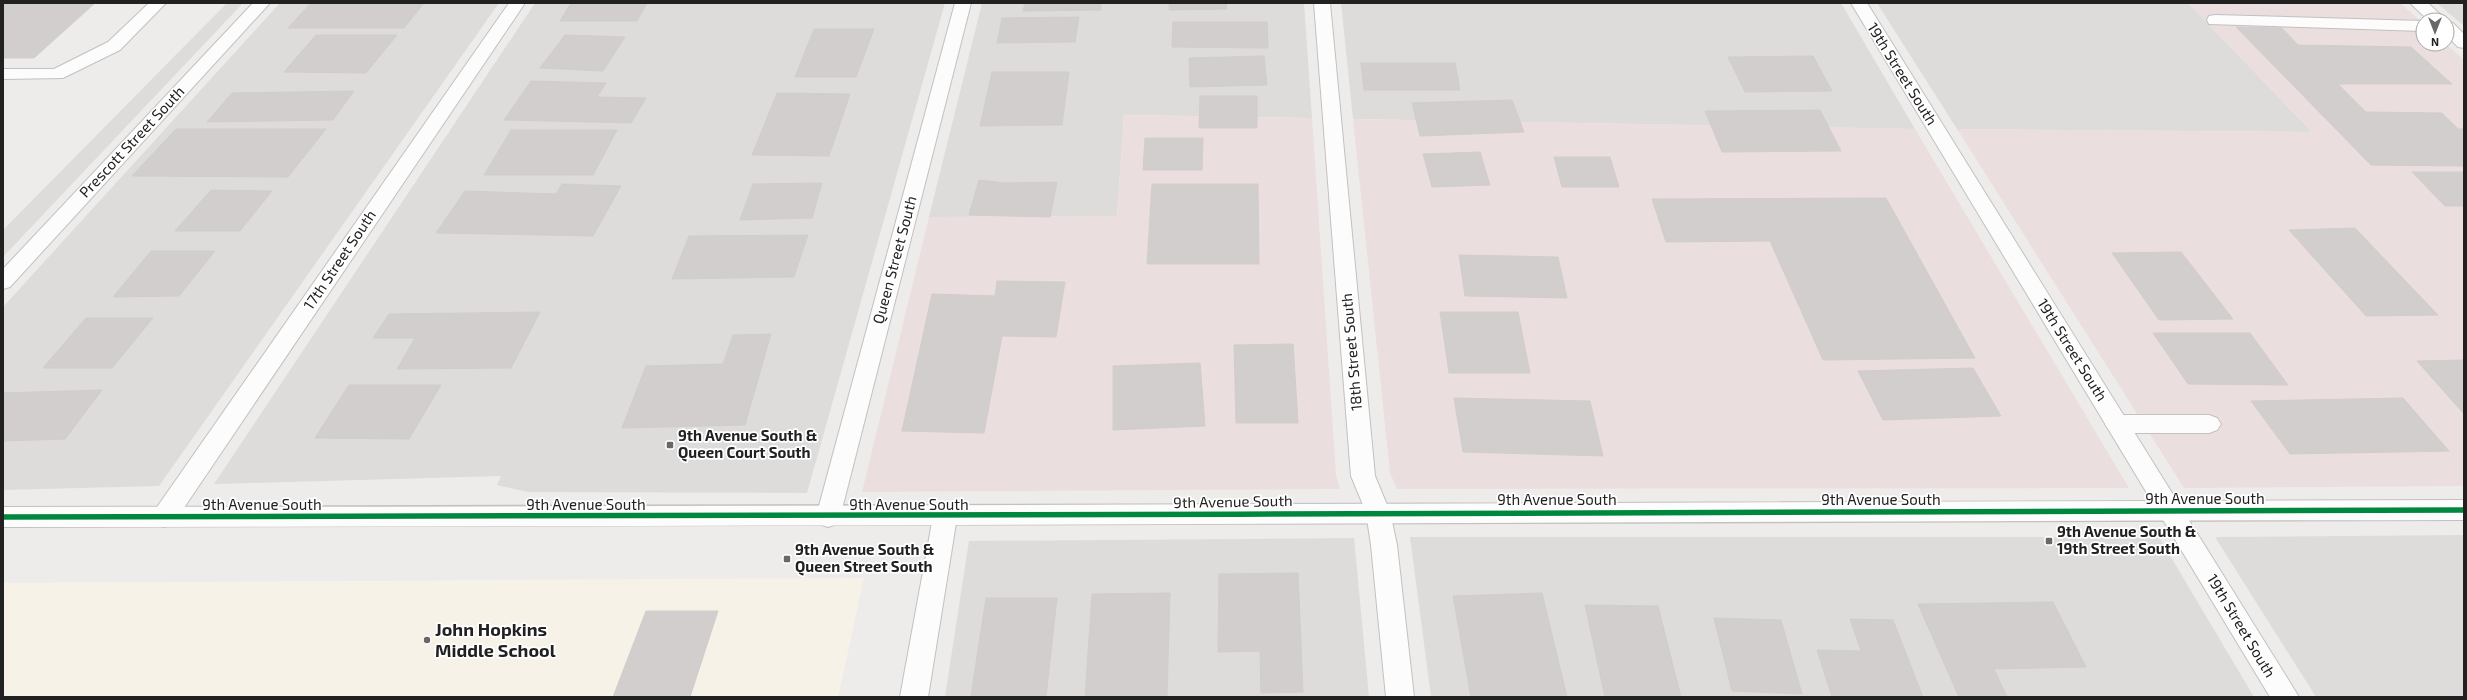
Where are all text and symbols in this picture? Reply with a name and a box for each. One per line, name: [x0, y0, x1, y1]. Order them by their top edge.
north arrow: [2415, 12, 2455, 52]
street label: 19th Street South: [1864, 19, 1942, 128]
text: N: [2431, 36, 2439, 49]
street label: Prescott Street South: [75, 82, 188, 201]
street label: Queen Street South: [868, 194, 921, 326]
street label: 17th Street South: [299, 206, 379, 313]
street label: 18th Street South: [1337, 293, 1365, 412]
street label: 19th Street South: [2034, 295, 2112, 404]
place label: 9th Avenue South & Queen Court South: [678, 426, 818, 462]
marker: 9th Avenue South & Queen Court South: [665, 440, 675, 450]
street label: 9th Avenue South: [2145, 489, 2265, 507]
street label: 9th Avenue South: [1497, 490, 1617, 508]
street label: 9th Avenue South: [1821, 490, 1941, 508]
street label: 9th Avenue South: [1173, 491, 1293, 511]
street label: 9th Avenue South: [202, 495, 322, 513]
street label: 9th Avenue South: [526, 495, 646, 513]
street label: 9th Avenue South: [849, 495, 969, 513]
place label: 9th Avenue South & 19th Street South: [2057, 522, 2197, 557]
marker: 9th Avenue South & 19th Street South: [2044, 536, 2054, 546]
place label: 9th Avenue South & Queen Street South: [795, 540, 935, 576]
marker: 9th Avenue South & Queen Street South: [782, 554, 792, 564]
street label: 19th Street South: [2204, 571, 2280, 680]
place label: John Hopkins Middle School: [435, 618, 556, 661]
marker: John Hopkins Middle School: [422, 635, 432, 645]

